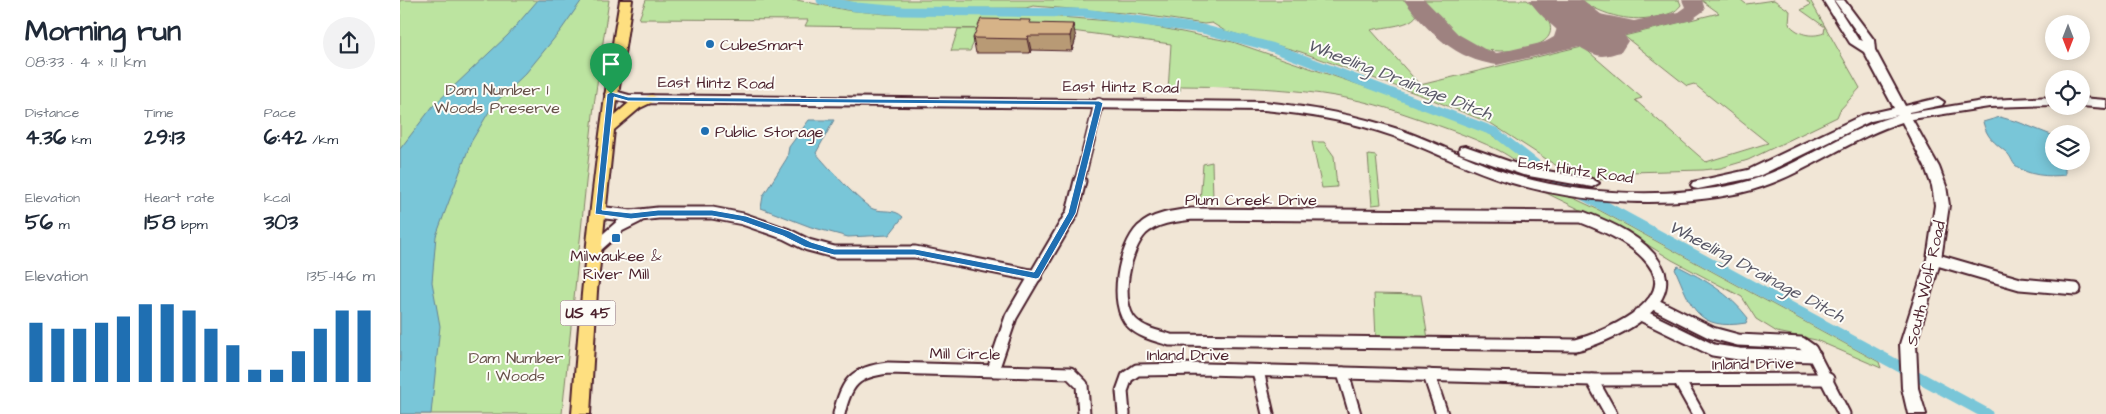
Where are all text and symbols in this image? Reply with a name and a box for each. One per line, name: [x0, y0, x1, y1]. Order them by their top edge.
text: Morning run: [25, 12, 181, 51]
north arrow: [2045, 15, 2090, 60]
map controls: [2045, 15, 2090, 170]
button: share: [323, 17, 375, 69]
water label: Wheeling Drainage Ditch: [1303, 33, 1497, 128]
place label: CubeSmart: [720, 34, 804, 56]
marker: CubeSmart: [704, 38, 716, 50]
pin: [590, 43, 632, 94]
icon: arrive: [597, 50, 625, 78]
text: 08:33 · 4 × 1.1 km: [25, 51, 146, 73]
button: locate: [2045, 70, 2090, 115]
street label: East Hintz Road: [658, 71, 774, 95]
street label: East Hintz Road: [1063, 75, 1179, 99]
park label: Dam Number 1 Woods Preserve: [434, 79, 560, 119]
text: Distance: [25, 103, 79, 123]
text: Time: [144, 103, 174, 123]
text: Pace: [264, 103, 296, 123]
place label: Public Storage: [715, 121, 824, 144]
text: 4.36: [25, 123, 66, 152]
text: 29:13: [144, 123, 185, 152]
text: 6:42: [264, 123, 307, 152]
marker: Public Storage: [699, 125, 711, 137]
button: layers: [2045, 125, 2090, 170]
text: km: [66, 130, 91, 150]
text: /km: [307, 130, 338, 150]
street label: East Hintz Road: [1517, 151, 1635, 189]
text: Elevation: [25, 188, 80, 208]
text: Heart rate: [144, 188, 215, 208]
text: kcal: [264, 188, 290, 208]
street label: Plum Creek Drive: [1185, 189, 1317, 211]
text: 56: [25, 208, 53, 237]
text: 158: [144, 208, 176, 237]
text: 303: [264, 208, 298, 237]
water label: Wheeling Drainage Ditch: [1664, 214, 1850, 330]
text: m: [53, 215, 70, 235]
text: bpm: [176, 215, 208, 235]
street label: South Wolf Road: [1901, 219, 1951, 348]
marker: Milwaukee & River Mill: [610, 232, 622, 244]
place label: Milwaukee & River Mill: [570, 245, 662, 285]
text: Elevation: [25, 265, 88, 287]
text: 135–146 m: [307, 265, 375, 287]
road number: US 45: [560, 300, 616, 326]
street label: Mill Circle: [929, 342, 1001, 366]
street label: Inland Drive: [1147, 344, 1229, 366]
park label: Dam Number 1 Woods: [469, 347, 563, 387]
street label: Inland Drive: [1712, 352, 1795, 376]

